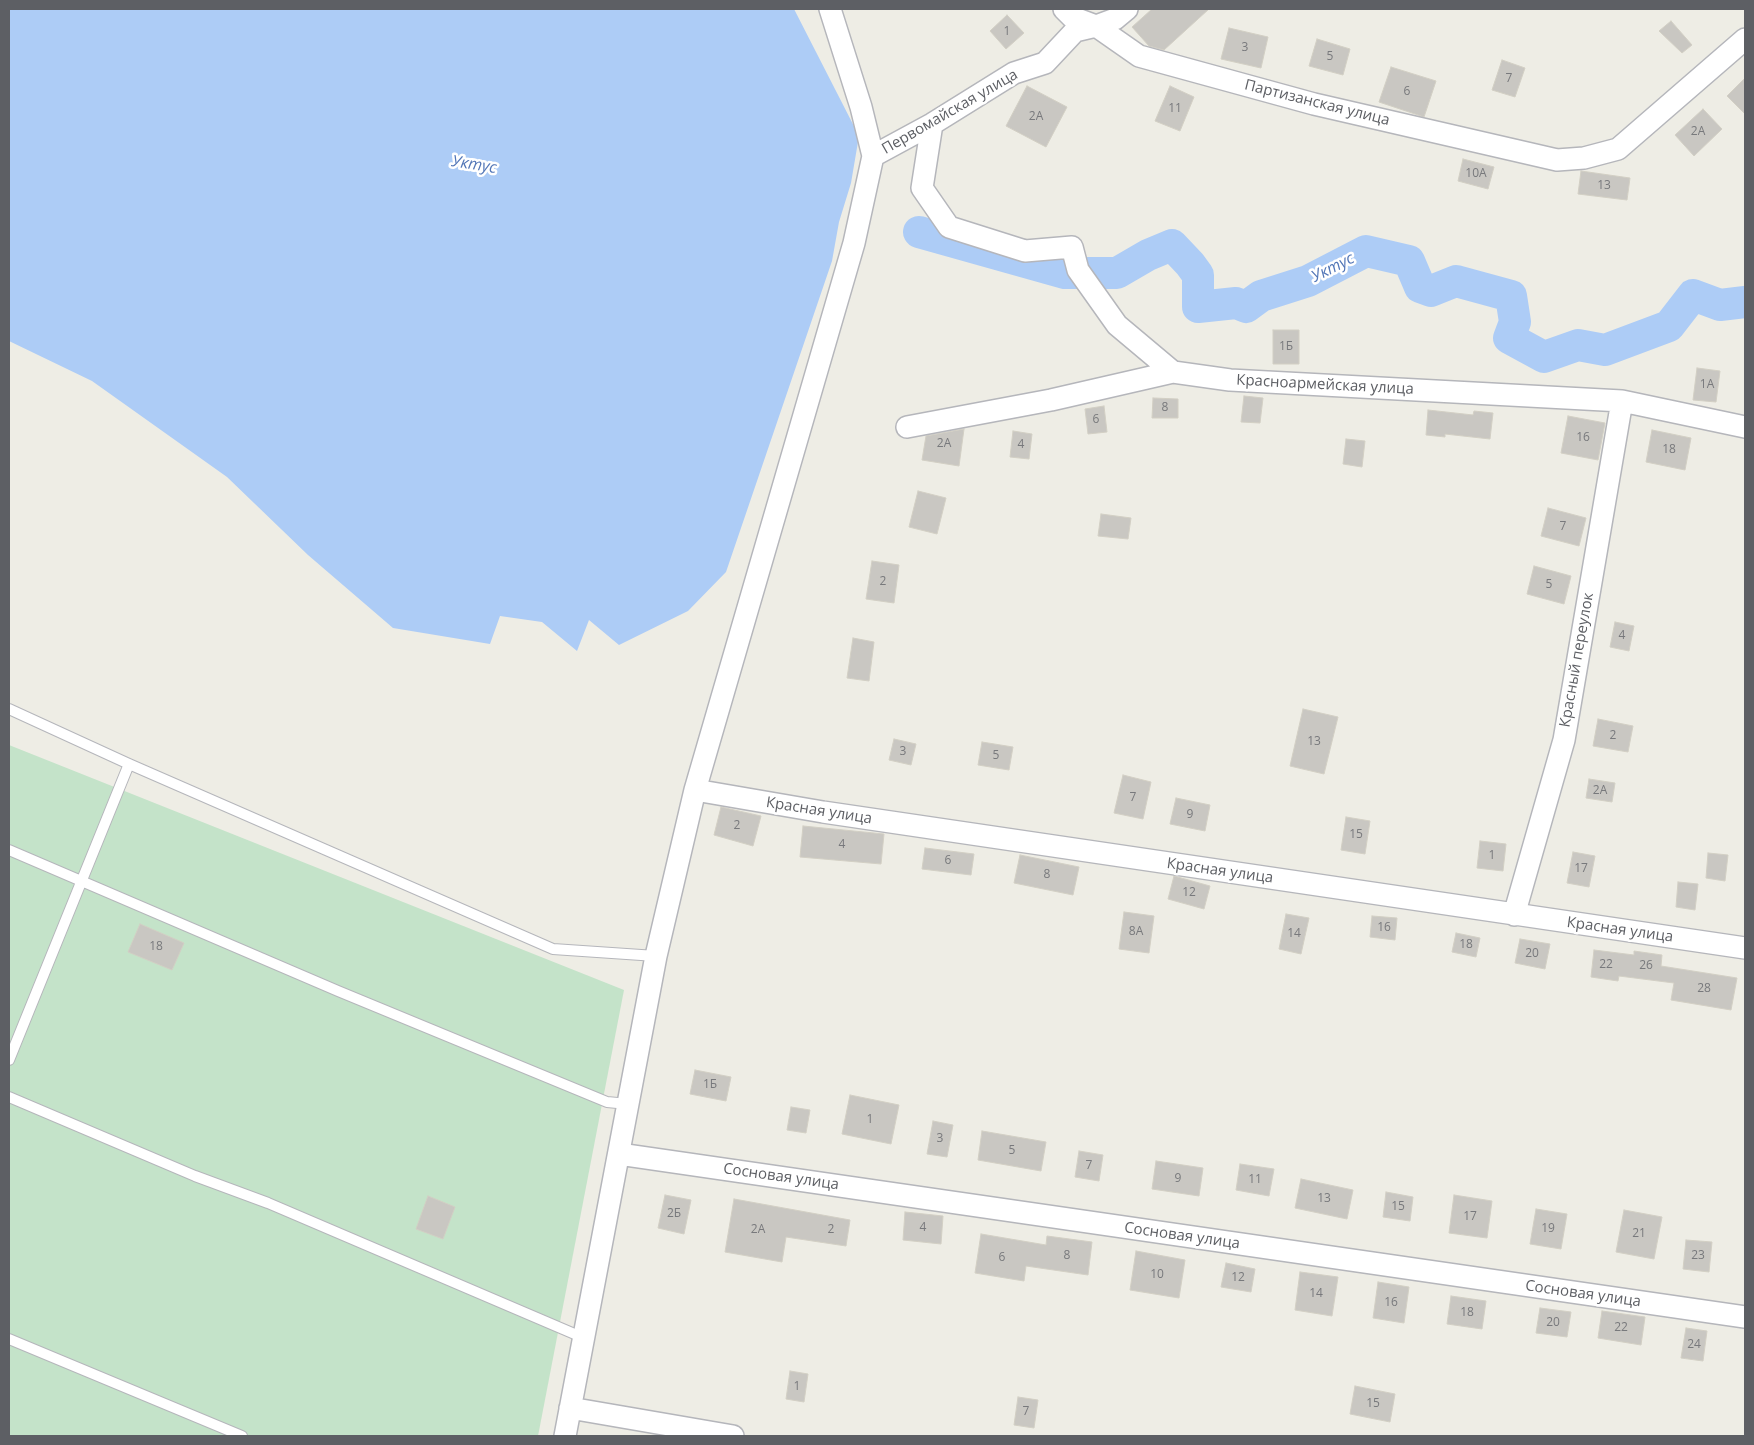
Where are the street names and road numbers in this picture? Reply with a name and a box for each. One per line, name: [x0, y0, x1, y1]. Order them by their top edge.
street label: Первомайская улица: [879, 66, 1021, 158]
street label: Партизанская улица: [1243, 76, 1391, 130]
street label: Красноармейская улица: [1236, 371, 1414, 399]
street label: Красный переулок: [1556, 591, 1598, 729]
street label: Красная улица: [765, 794, 873, 828]
street label: Красная улица: [1166, 855, 1274, 887]
street label: Красная улица: [1566, 914, 1674, 946]
street label: Сосновая улица: [722, 1160, 840, 1194]
street label: Сосновая улица: [1123, 1219, 1241, 1253]
street label: Сосновая улица: [1524, 1277, 1642, 1311]

